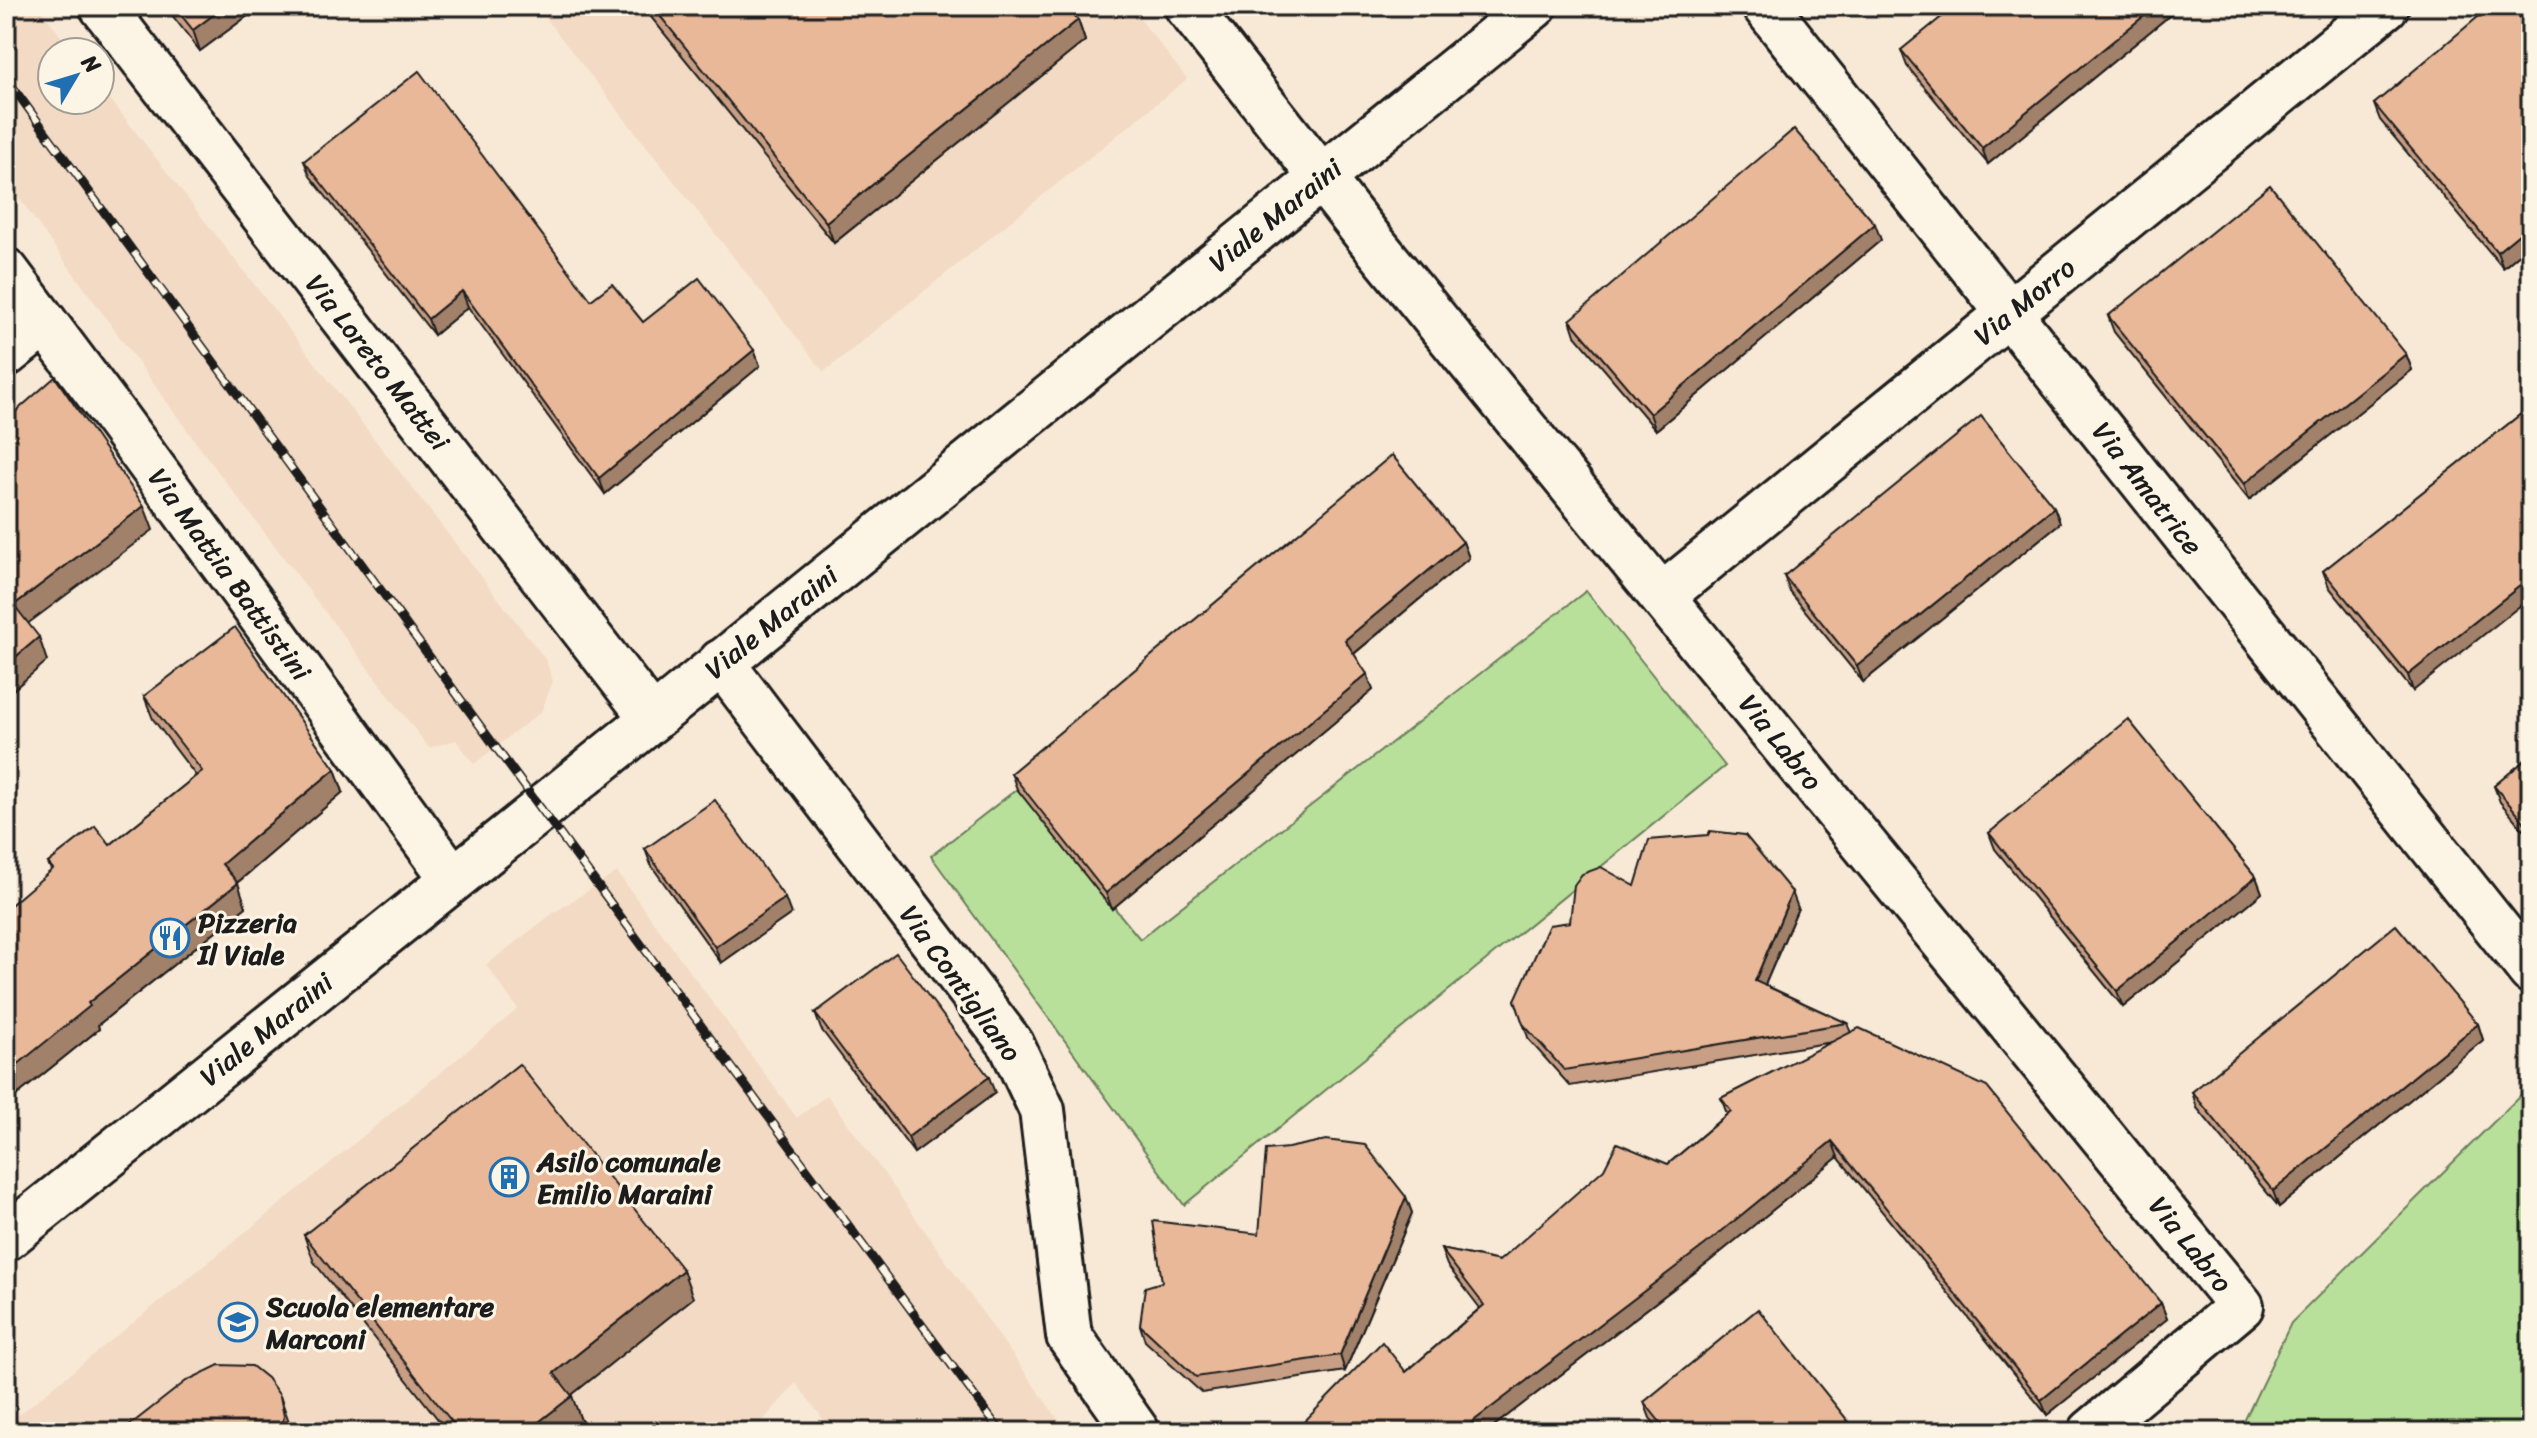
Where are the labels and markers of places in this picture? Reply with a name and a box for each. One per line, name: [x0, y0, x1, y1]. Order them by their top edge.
place label: Pizzeria Il Viale: [196, 898, 297, 979]
restaurant icon: Pizzeria Il Viale: [149, 917, 191, 959]
place label: Asilo comunale Emilio Maraini: [536, 1137, 721, 1218]
building icon: Asilo comunale Emilio Maraini: [488, 1156, 530, 1198]
place label: Scuola elementare Marconi: [265, 1282, 495, 1363]
school or university icon: Scuola elementare Marconi: [217, 1301, 259, 1343]

